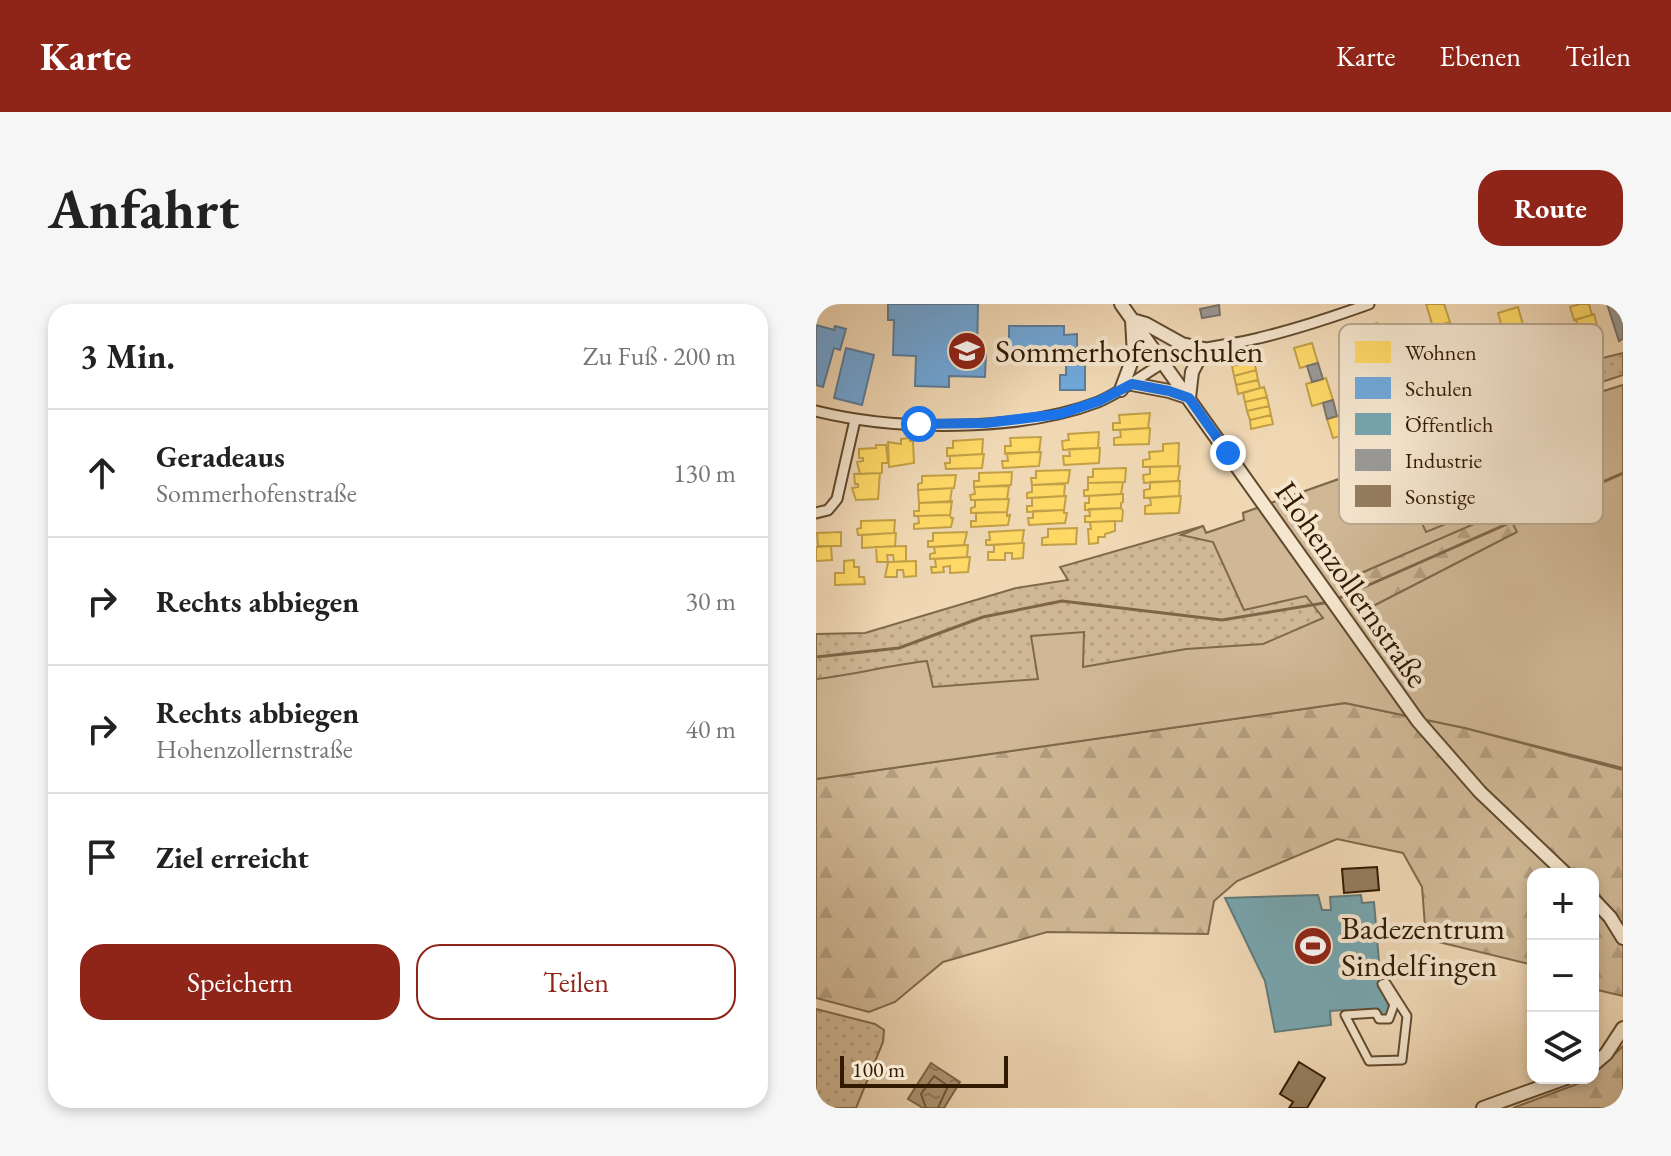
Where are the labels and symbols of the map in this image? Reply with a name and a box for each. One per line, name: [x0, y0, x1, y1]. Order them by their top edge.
legend: [1339, 324, 1603, 524]
school or university icon: Sommerhofenschulen: [946, 330, 988, 372]
place label: Sommerhofenschulen: [995, 330, 1264, 372]
text: Wohnen: [1405, 338, 1477, 367]
text: Schulen: [1405, 374, 1473, 403]
route start: [901, 406, 937, 442]
text: Öffentlich: [1405, 410, 1493, 439]
route end: [1210, 435, 1246, 471]
text: Industrie: [1405, 446, 1483, 475]
street label: Hohenzollernstraße: [1265, 473, 1439, 695]
text: Sonstige: [1405, 482, 1476, 511]
place label: Badezentrum Sindelfingen: [1341, 907, 1505, 986]
sports icon: Badezentrum Sindelfingen: [1292, 925, 1334, 967]
scale bar: [840, 1052, 1008, 1088]

